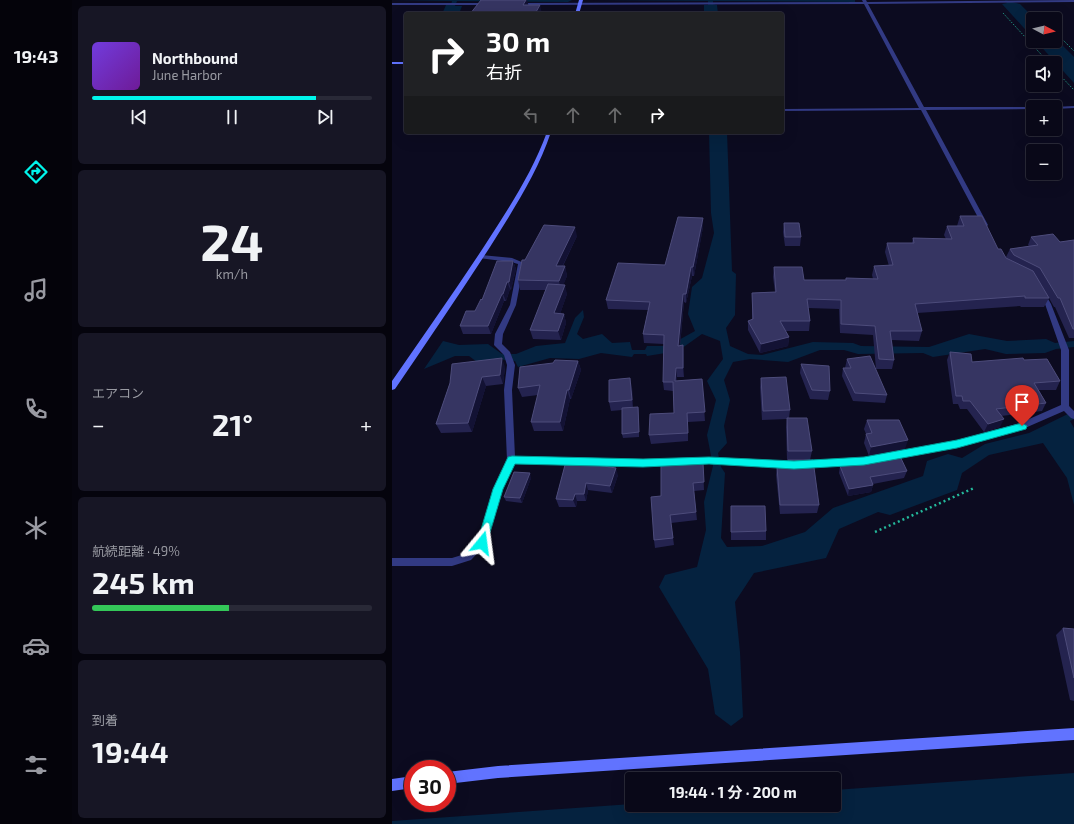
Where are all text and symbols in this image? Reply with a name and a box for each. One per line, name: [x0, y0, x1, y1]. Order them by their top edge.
north arrow: [1026, 12, 1062, 48]
map controls: [1026, 12, 1062, 180]
text: 30 m: [486, 24, 550, 58]
icon: right: [420, 28, 472, 80]
text: 19:43: [14, 45, 58, 67]
text: Northbound: [152, 49, 238, 67]
button: sound: [1026, 56, 1062, 92]
text: 右折: [486, 61, 522, 83]
text: June Harbor: [152, 67, 222, 83]
button: +: [1026, 100, 1062, 136]
icon: left: [520, 104, 542, 126]
icon: ahead: [562, 104, 584, 126]
icon: ahead: [604, 104, 626, 126]
icon: right: [646, 104, 668, 126]
icon: previous: [128, 106, 150, 128]
icon: pause: [221, 106, 243, 128]
icon: next: [314, 106, 336, 128]
button: −: [1026, 144, 1062, 180]
icon: directions: [22, 158, 50, 186]
text: 24: [200, 209, 264, 271]
text: km/h: [216, 266, 248, 282]
icon: music: [22, 276, 50, 304]
text: エアコン: [92, 385, 144, 401]
pin: [1005, 385, 1039, 426]
icon: arrive: [1011, 391, 1033, 413]
icon: phone: [22, 395, 50, 423]
text: 21°: [212, 406, 253, 442]
text: −: [92, 411, 105, 437]
text: +: [360, 411, 372, 437]
icon: climate: [22, 514, 50, 542]
position arrow: [461, 522, 503, 564]
text: 航続距離 · 49%: [92, 543, 180, 559]
text: 245 km: [92, 564, 195, 600]
icon: car: [22, 632, 50, 660]
text: 到着: [92, 712, 118, 728]
text: 19:44: [92, 733, 169, 769]
icon: filters: [22, 751, 50, 779]
speed limit sign: 30: [404, 760, 456, 812]
text: 19:44 · 1 分 · 200 m: [669, 783, 797, 801]

